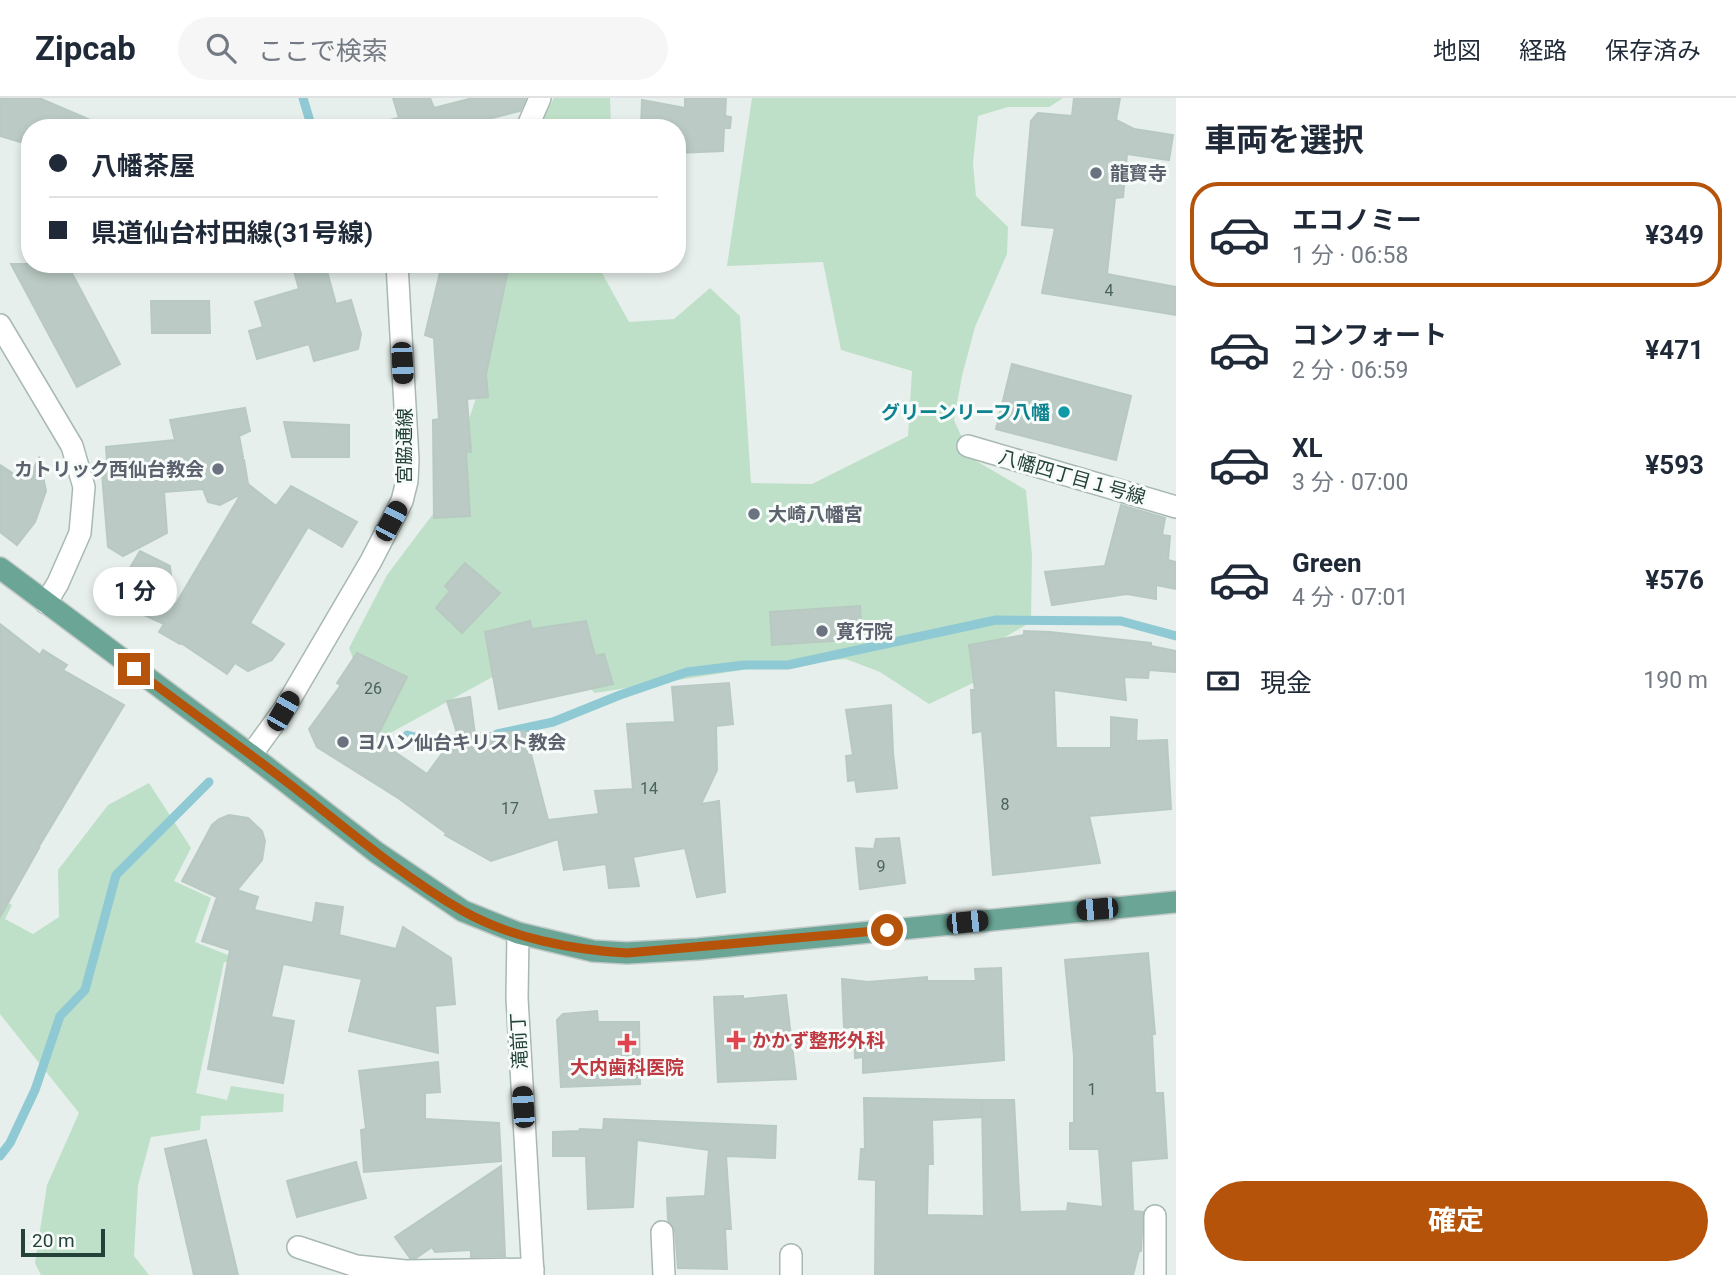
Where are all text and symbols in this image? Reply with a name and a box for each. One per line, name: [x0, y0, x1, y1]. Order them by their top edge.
search box: [178, 17, 668, 80]
text: Zipcab: [35, 29, 136, 68]
icon: search: [202, 29, 240, 67]
text: ここで検索: [258, 36, 388, 66]
text: 地図: [1433, 37, 1481, 65]
text: 経路: [1519, 37, 1567, 65]
text: 保存済み: [1605, 37, 1701, 65]
text: 車両を選択: [1204, 121, 1364, 159]
text: 八幡茶屋: [91, 151, 195, 181]
place label: 龍寳寺: [1110, 162, 1167, 185]
marker: 龍寳寺: [1088, 165, 1104, 181]
icon: car: [1208, 203, 1271, 266]
text: エコノミー: [1292, 205, 1422, 235]
text: 県道仙台村田線(31号線): [91, 218, 373, 248]
text: ¥349: [1645, 220, 1704, 250]
text: 1 分 · 06:58: [1292, 242, 1408, 269]
house number: 4: [1105, 281, 1114, 300]
icon: car: [1208, 318, 1271, 381]
text: コンフォート: [1292, 320, 1447, 350]
text: ¥471: [1645, 335, 1704, 365]
car: [391, 341, 414, 385]
text: 2 分 · 06:59: [1292, 357, 1408, 384]
place label: グリーンリーフ八幡: [881, 401, 1050, 424]
marker: グリーンリーフ八幡: [1056, 404, 1072, 420]
street label: 宮脇通線: [393, 408, 416, 484]
icon: car: [1208, 433, 1271, 496]
text: XL: [1292, 433, 1323, 463]
street label: 八幡四丁目１号線: [996, 445, 1148, 509]
text: ¥593: [1645, 450, 1704, 480]
place label: カトリック西仙台教会: [14, 458, 204, 481]
marker: カトリック西仙台教会: [210, 461, 226, 477]
text: 3 分 · 07:00: [1292, 469, 1408, 496]
car: [372, 498, 411, 544]
place label: 大崎八幡宮: [768, 503, 863, 526]
marker: 大崎八幡宮: [746, 506, 762, 522]
icon: car: [1208, 548, 1271, 611]
text: Green: [1292, 548, 1362, 578]
text: ¥576: [1645, 565, 1704, 595]
callout: 1 分: [92, 568, 176, 616]
text: 1 分: [114, 578, 156, 605]
text: 4 分 · 07:01: [1292, 584, 1408, 611]
place label: 寛行院: [836, 620, 893, 643]
marker: 寛行院: [814, 623, 830, 639]
route end: [118, 653, 150, 685]
icon: cash: [1204, 662, 1242, 700]
text: 190 m: [1643, 667, 1708, 694]
text: 現金: [1260, 668, 1312, 698]
house number: 26: [364, 679, 382, 698]
car: [264, 688, 303, 734]
place label: ヨハン仙台キリスト教会: [357, 731, 566, 754]
marker: ヨハン仙台キリスト教会: [335, 734, 351, 750]
house number: 14: [640, 779, 658, 798]
house number: 8: [1001, 795, 1010, 814]
house number: 17: [501, 799, 519, 818]
house number: 9: [877, 857, 886, 876]
car: [1076, 897, 1119, 921]
car: [946, 909, 989, 935]
route start: [871, 914, 903, 946]
street label: 滝前丁: [506, 1012, 532, 1070]
place label: かかず整形外科: [752, 1029, 885, 1052]
marker: かかず整形外科: [726, 1030, 746, 1050]
marker: 大内歯科医院: [617, 1033, 637, 1053]
place label: 大内歯科医院: [570, 1056, 684, 1079]
house number: 1: [1088, 1080, 1097, 1099]
car: [512, 1085, 535, 1129]
button: 確定: [1204, 1181, 1708, 1261]
scale bar: [21, 1226, 105, 1258]
text: 20 m: [32, 1229, 75, 1252]

